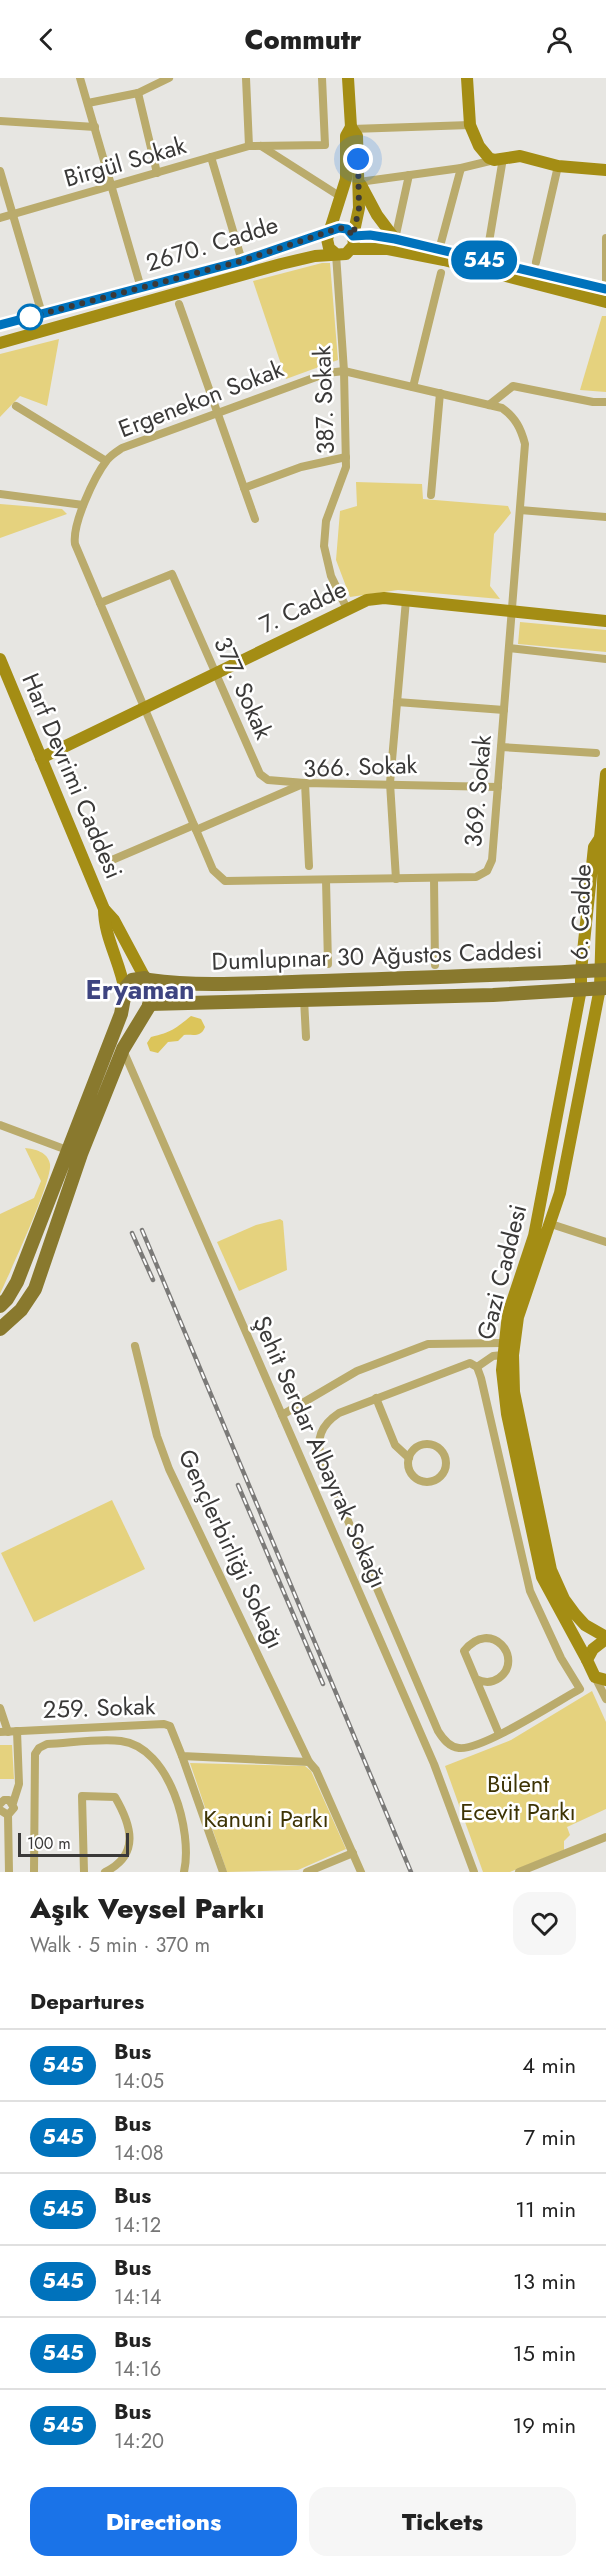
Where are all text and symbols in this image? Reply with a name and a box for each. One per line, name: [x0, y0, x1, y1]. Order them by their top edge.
text: Commutr: [244, 20, 362, 59]
icon: back: [30, 23, 63, 56]
icon: person: [543, 23, 576, 56]
street label: Birgül Sokak: [60, 127, 190, 196]
your location: [343, 144, 373, 174]
street label: 2670. Cadde: [141, 207, 282, 280]
line badge: 545: [450, 240, 518, 279]
text: 545: [463, 245, 505, 275]
unlabelled marker: [17, 304, 43, 330]
street label: 387. Sokak: [304, 344, 343, 455]
street label: Ergenekon Sokak: [113, 351, 289, 446]
street label: 7. Cadde: [254, 571, 352, 642]
street label: 377. Sokak: [205, 631, 282, 745]
street label: Harf Devrimi Caddesi: [13, 668, 132, 884]
street label: 369. Sokak: [455, 733, 500, 848]
street label: 366. Sokak: [302, 747, 418, 786]
street label: 6. Cadde: [561, 863, 600, 961]
street label: Dumlupınar 30 Ağustos Caddesi: [211, 932, 543, 979]
district label: Eryaman: [85, 970, 195, 1009]
street label: Gazi Caddesi: [468, 1201, 535, 1343]
street label: Şehit Serdar Albayrak Sokağı: [245, 1310, 396, 1593]
street label: Gençlerbirliği Sokağı: [170, 1443, 293, 1654]
street label: 259. Sokak: [42, 1688, 156, 1727]
park label: Bülent Ecevit Parkı: [460, 1766, 576, 1829]
park label: Kanuni Parkı: [203, 1801, 329, 1836]
scale bar: [18, 1830, 129, 1858]
text: 100 m: [27, 1832, 71, 1855]
text: Aşık Veysel Parkı: [30, 1888, 264, 1929]
button: heart: [513, 1892, 576, 1955]
text: Walk · 5 min · 370 m: [30, 1931, 210, 1960]
text: Departures: [30, 1985, 144, 2017]
text: Bus: [114, 2035, 151, 2067]
text: 4 min: [522, 2049, 576, 2081]
text: 545: [42, 2050, 84, 2080]
text: 14:05: [114, 2067, 164, 2096]
text: Bus: [114, 2107, 151, 2139]
text: 7 min: [523, 2121, 576, 2153]
text: 545: [42, 2122, 84, 2152]
text: 14:08: [114, 2139, 164, 2168]
text: Bus: [114, 2179, 151, 2211]
text: 11 min: [515, 2193, 576, 2225]
text: 545: [42, 2194, 84, 2224]
text: 14:12: [114, 2211, 161, 2240]
text: Bus: [114, 2251, 151, 2283]
text: 13 min: [513, 2265, 576, 2297]
text: 545: [42, 2266, 84, 2296]
text: 14:14: [114, 2283, 161, 2312]
text: Bus: [114, 2323, 151, 2355]
text: 15 min: [513, 2337, 576, 2369]
text: 545: [42, 2338, 84, 2368]
text: 14:16: [114, 2355, 161, 2384]
text: Bus: [114, 2395, 151, 2427]
text: 19 min: [512, 2409, 576, 2441]
text: 545: [42, 2410, 84, 2440]
text: 14:20: [114, 2427, 164, 2456]
button: Directions: [30, 2487, 297, 2556]
button: Tickets: [309, 2487, 576, 2556]

